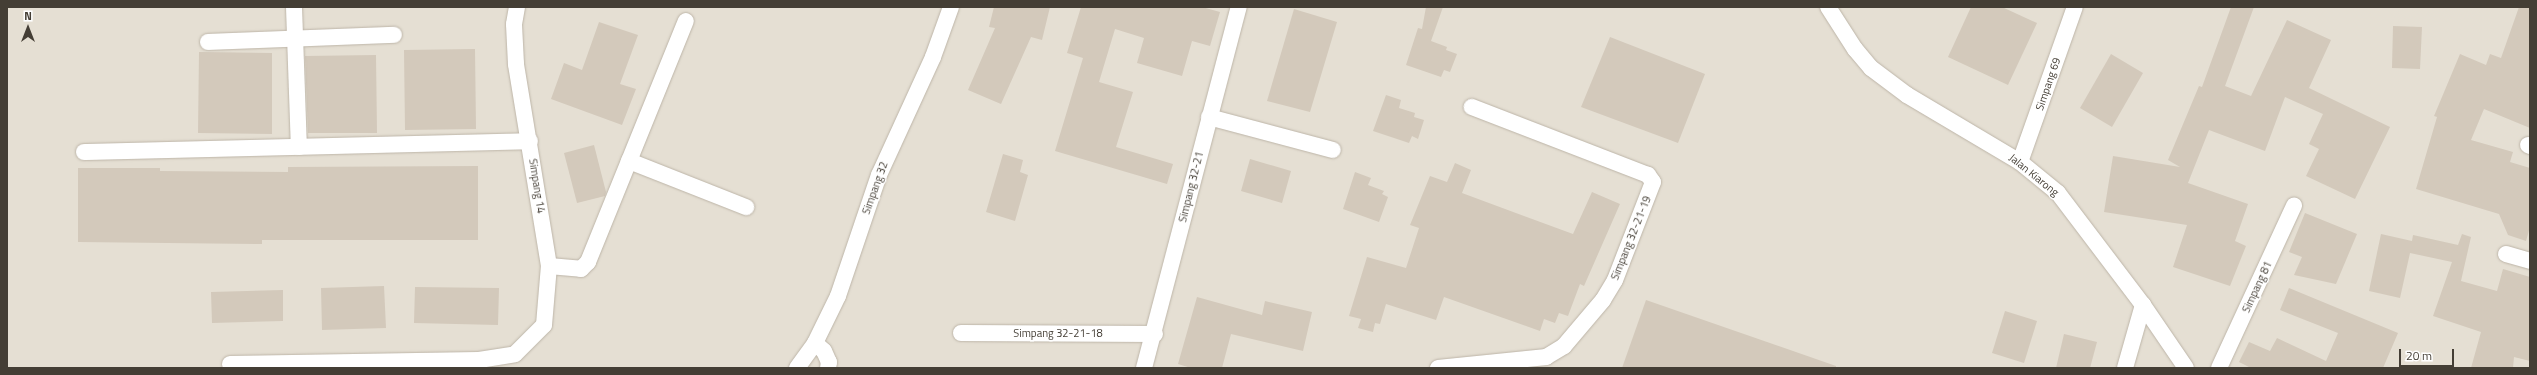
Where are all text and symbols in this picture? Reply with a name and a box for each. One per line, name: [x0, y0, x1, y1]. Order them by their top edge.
north arrow: [8, 8, 48, 48]
text: N: [24, 8, 32, 24]
street label: Simpang 69: [2033, 56, 2063, 112]
street label: Simpang 32-21: [1176, 150, 1206, 224]
street label: Jalan Kiarong: [2006, 151, 2062, 199]
street label: Simpang 14: [526, 158, 548, 214]
street label: Simpang 32: [859, 160, 891, 216]
street label: Simpang 32-21-19: [1608, 194, 1654, 282]
street label: Simpang 81: [2239, 259, 2275, 315]
street label: Simpang 32-21-18: [1013, 326, 1103, 340]
scale bar: [2401, 341, 2456, 367]
text: 20 m: [2406, 346, 2432, 365]

